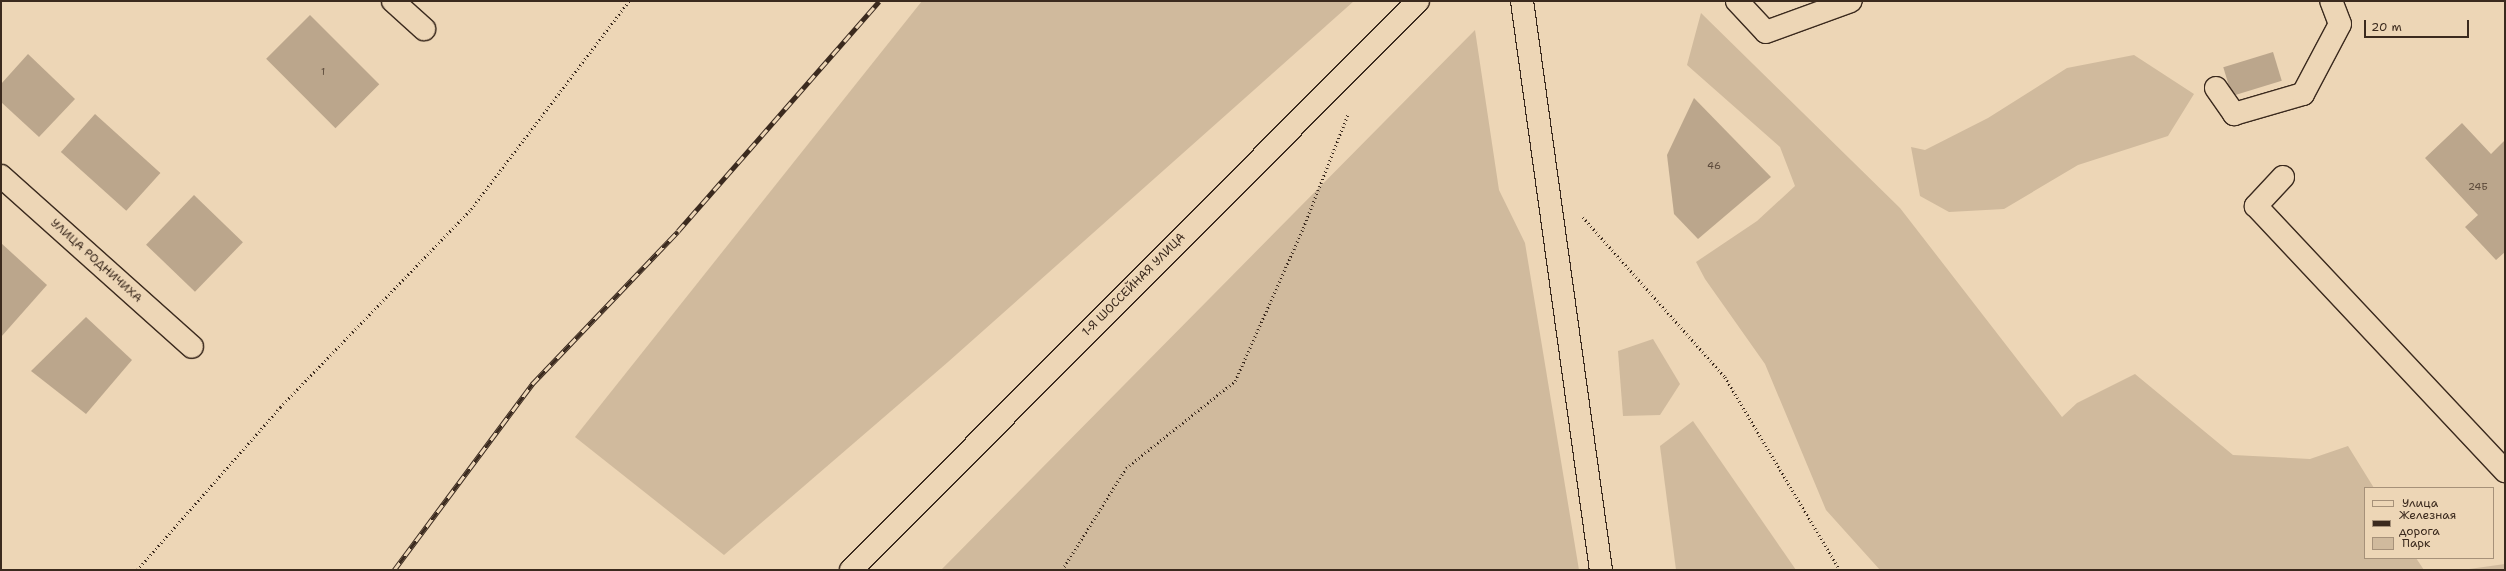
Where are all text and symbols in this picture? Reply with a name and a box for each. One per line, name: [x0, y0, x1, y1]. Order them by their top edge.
scale bar: [2366, 12, 2471, 38]
text: 20 m: [2371, 19, 2402, 35]
house number: 1: [321, 66, 325, 78]
house number: 46: [1707, 160, 1721, 172]
house number: 24Б: [2468, 181, 2488, 193]
street label: УЛИЦА РОДНИЧИХА: [47, 216, 145, 306]
street label: 1-Я ШОССЕЙНАЯ УЛИЦА: [1079, 230, 1189, 340]
legend: [2364, 487, 2494, 559]
text: Улица: [2402, 495, 2438, 511]
text: Железная дорога: [2399, 507, 2456, 539]
text: Парк: [2402, 535, 2430, 551]

